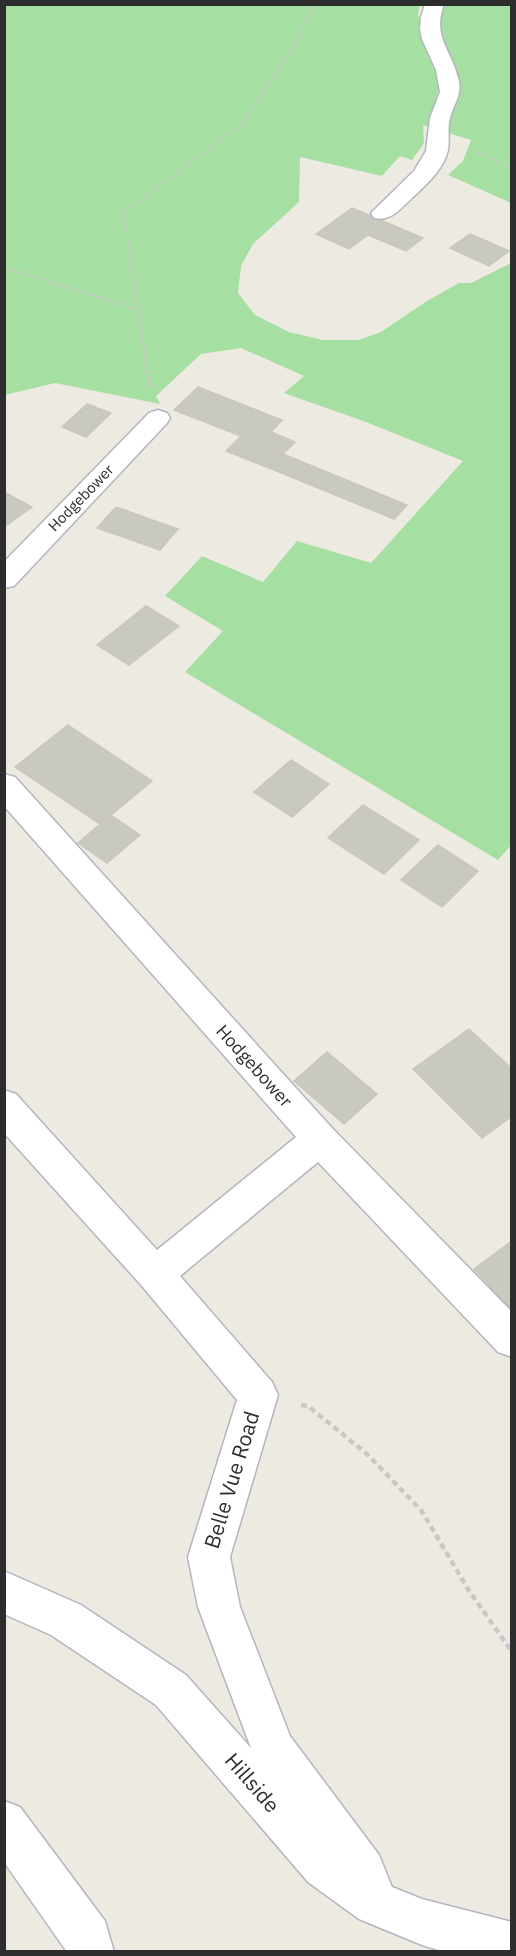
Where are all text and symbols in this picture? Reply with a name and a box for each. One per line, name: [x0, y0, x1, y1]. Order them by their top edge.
street label: Hodgebower: [44, 460, 118, 535]
street label: Hodgebower: [211, 1020, 298, 1112]
street label: Belle Vue Road: [197, 1408, 265, 1552]
street label: Hillside: [219, 1747, 286, 1818]

